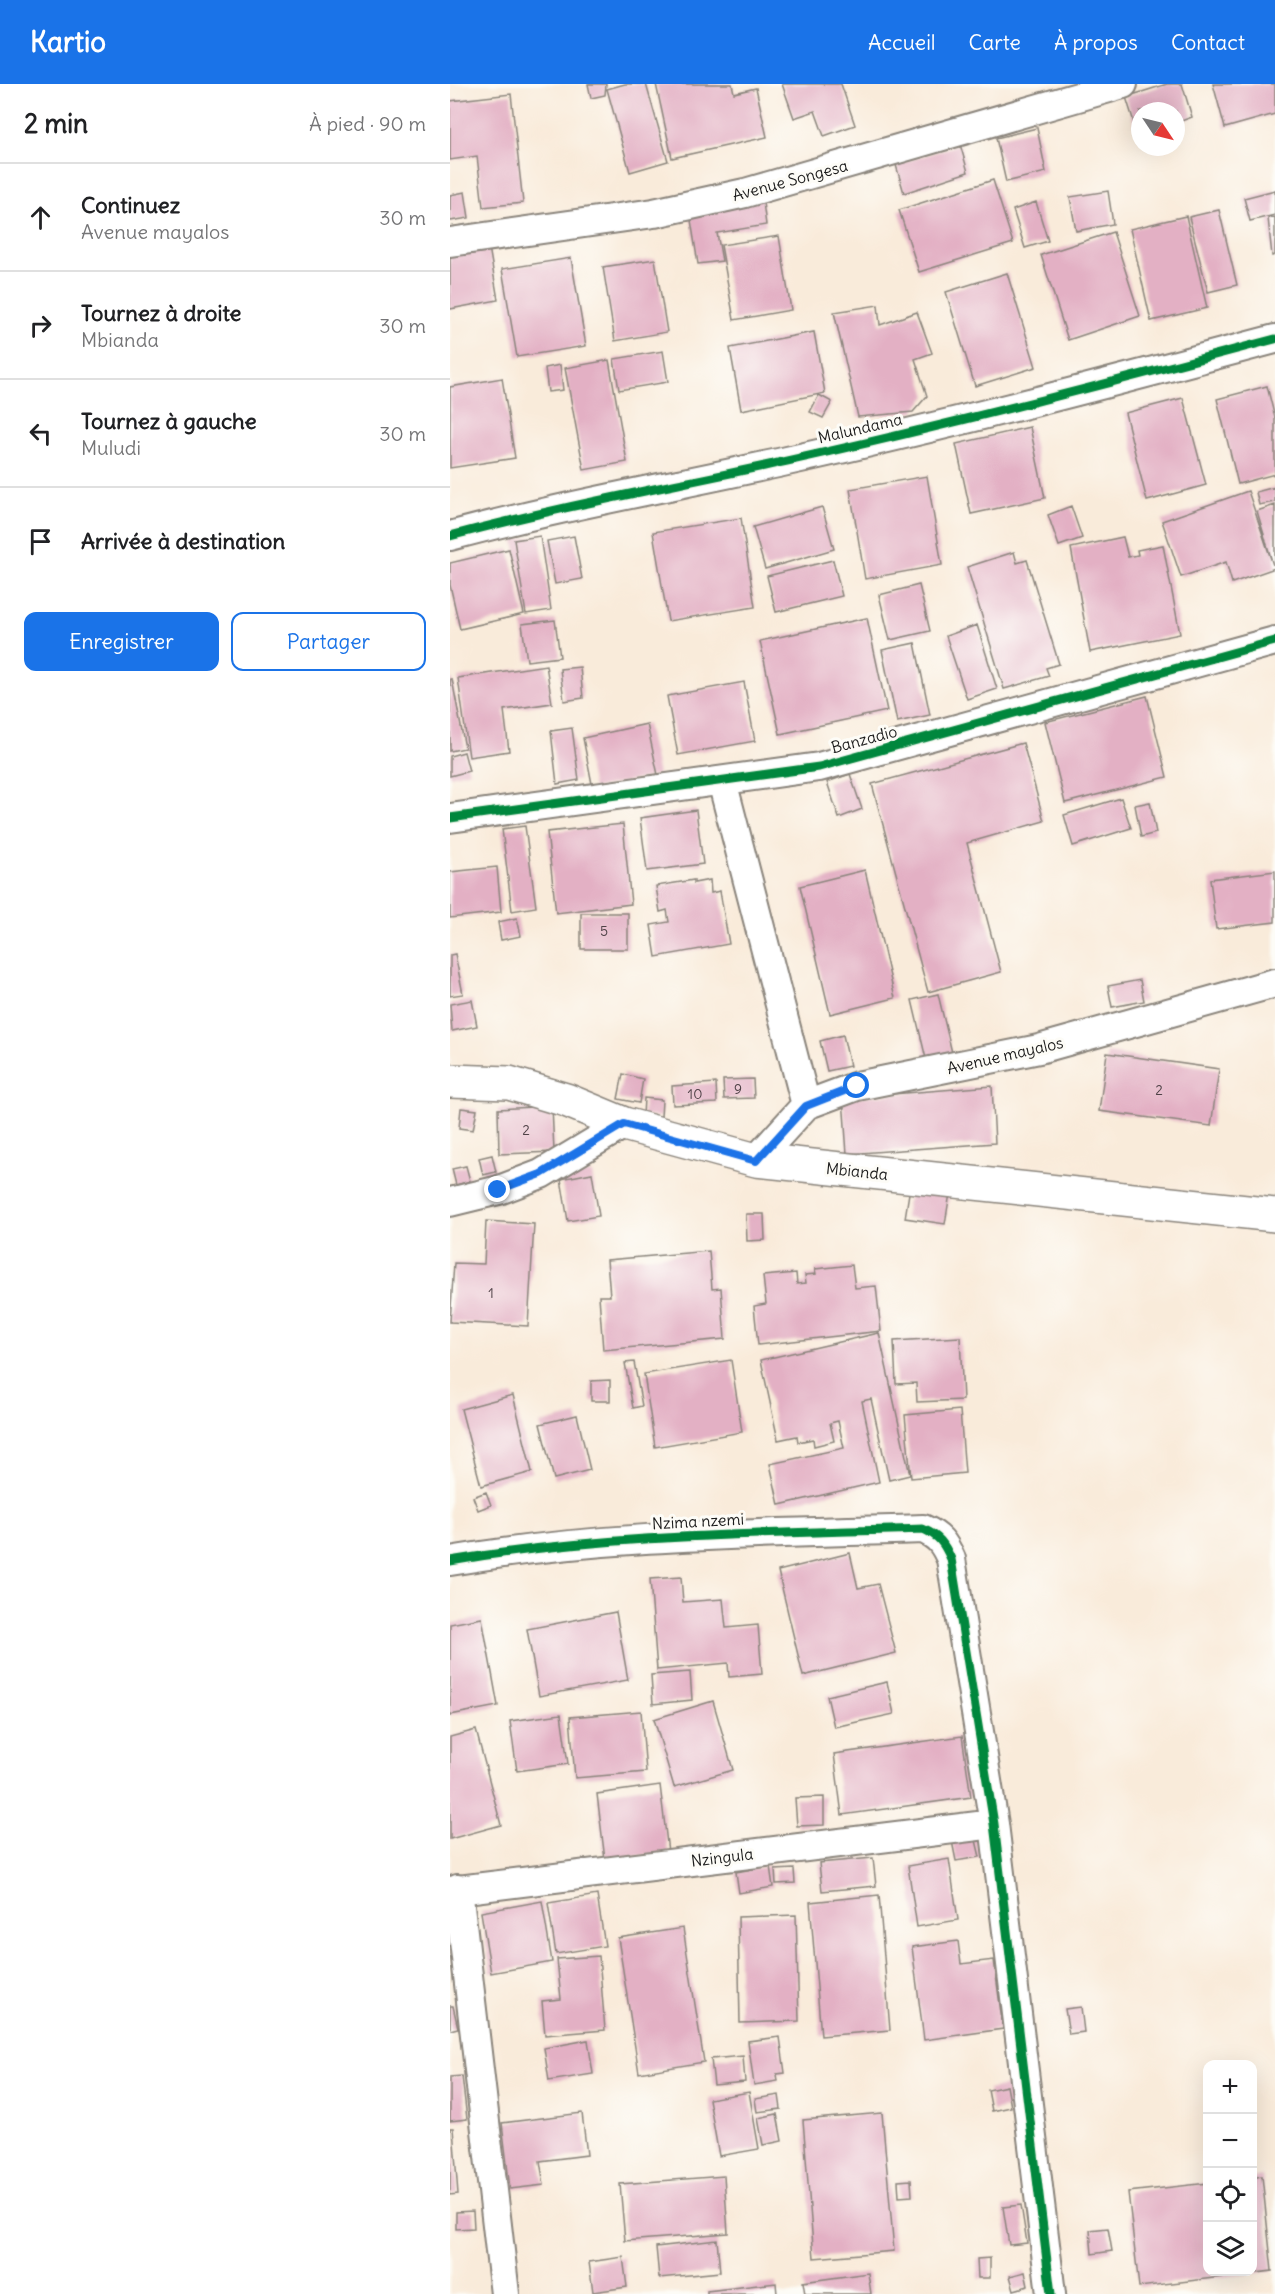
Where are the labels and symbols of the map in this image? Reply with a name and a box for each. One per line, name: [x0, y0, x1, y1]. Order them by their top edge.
north arrow: [1131, 102, 1185, 156]
street label: Avenue Songesa: [730, 155, 850, 205]
street label: Malundama: [816, 409, 904, 447]
street label: Banzadio: [829, 721, 899, 757]
house number: 5: [600, 922, 608, 940]
street label: Avenue mayalos: [945, 1032, 1065, 1078]
route start: [843, 1072, 869, 1098]
house number: 9: [734, 1080, 742, 1098]
house number: 2: [1155, 1081, 1163, 1099]
house number: 10: [688, 1085, 702, 1103]
house number: 2: [522, 1121, 530, 1139]
street label: Mbianda: [825, 1158, 889, 1184]
route end: [484, 1176, 510, 1202]
house number: 1: [488, 1284, 494, 1302]
street label: Nzima nzemi: [652, 1509, 744, 1533]
street label: Nzingula: [690, 1843, 754, 1871]

